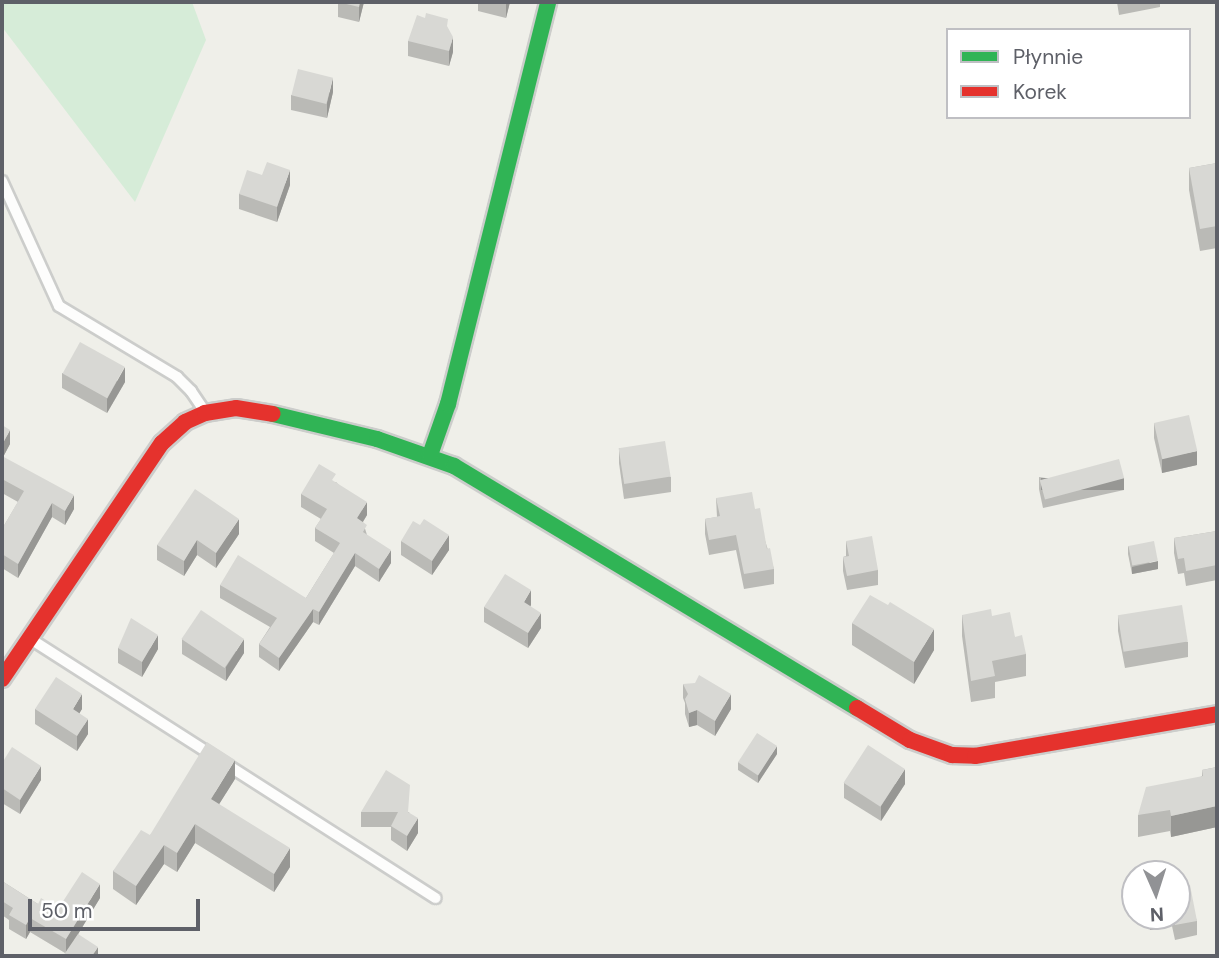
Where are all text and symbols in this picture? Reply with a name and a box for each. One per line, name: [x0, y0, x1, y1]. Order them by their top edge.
legend: [946, 28, 1191, 119]
text: Płynnie: [1013, 43, 1083, 71]
text: Korek: [1013, 78, 1067, 106]
north arrow: [1121, 860, 1191, 930]
scale bar: [32, 884, 203, 928]
text: 50 m: [41, 897, 92, 925]
text: N: [1149, 902, 1165, 927]

